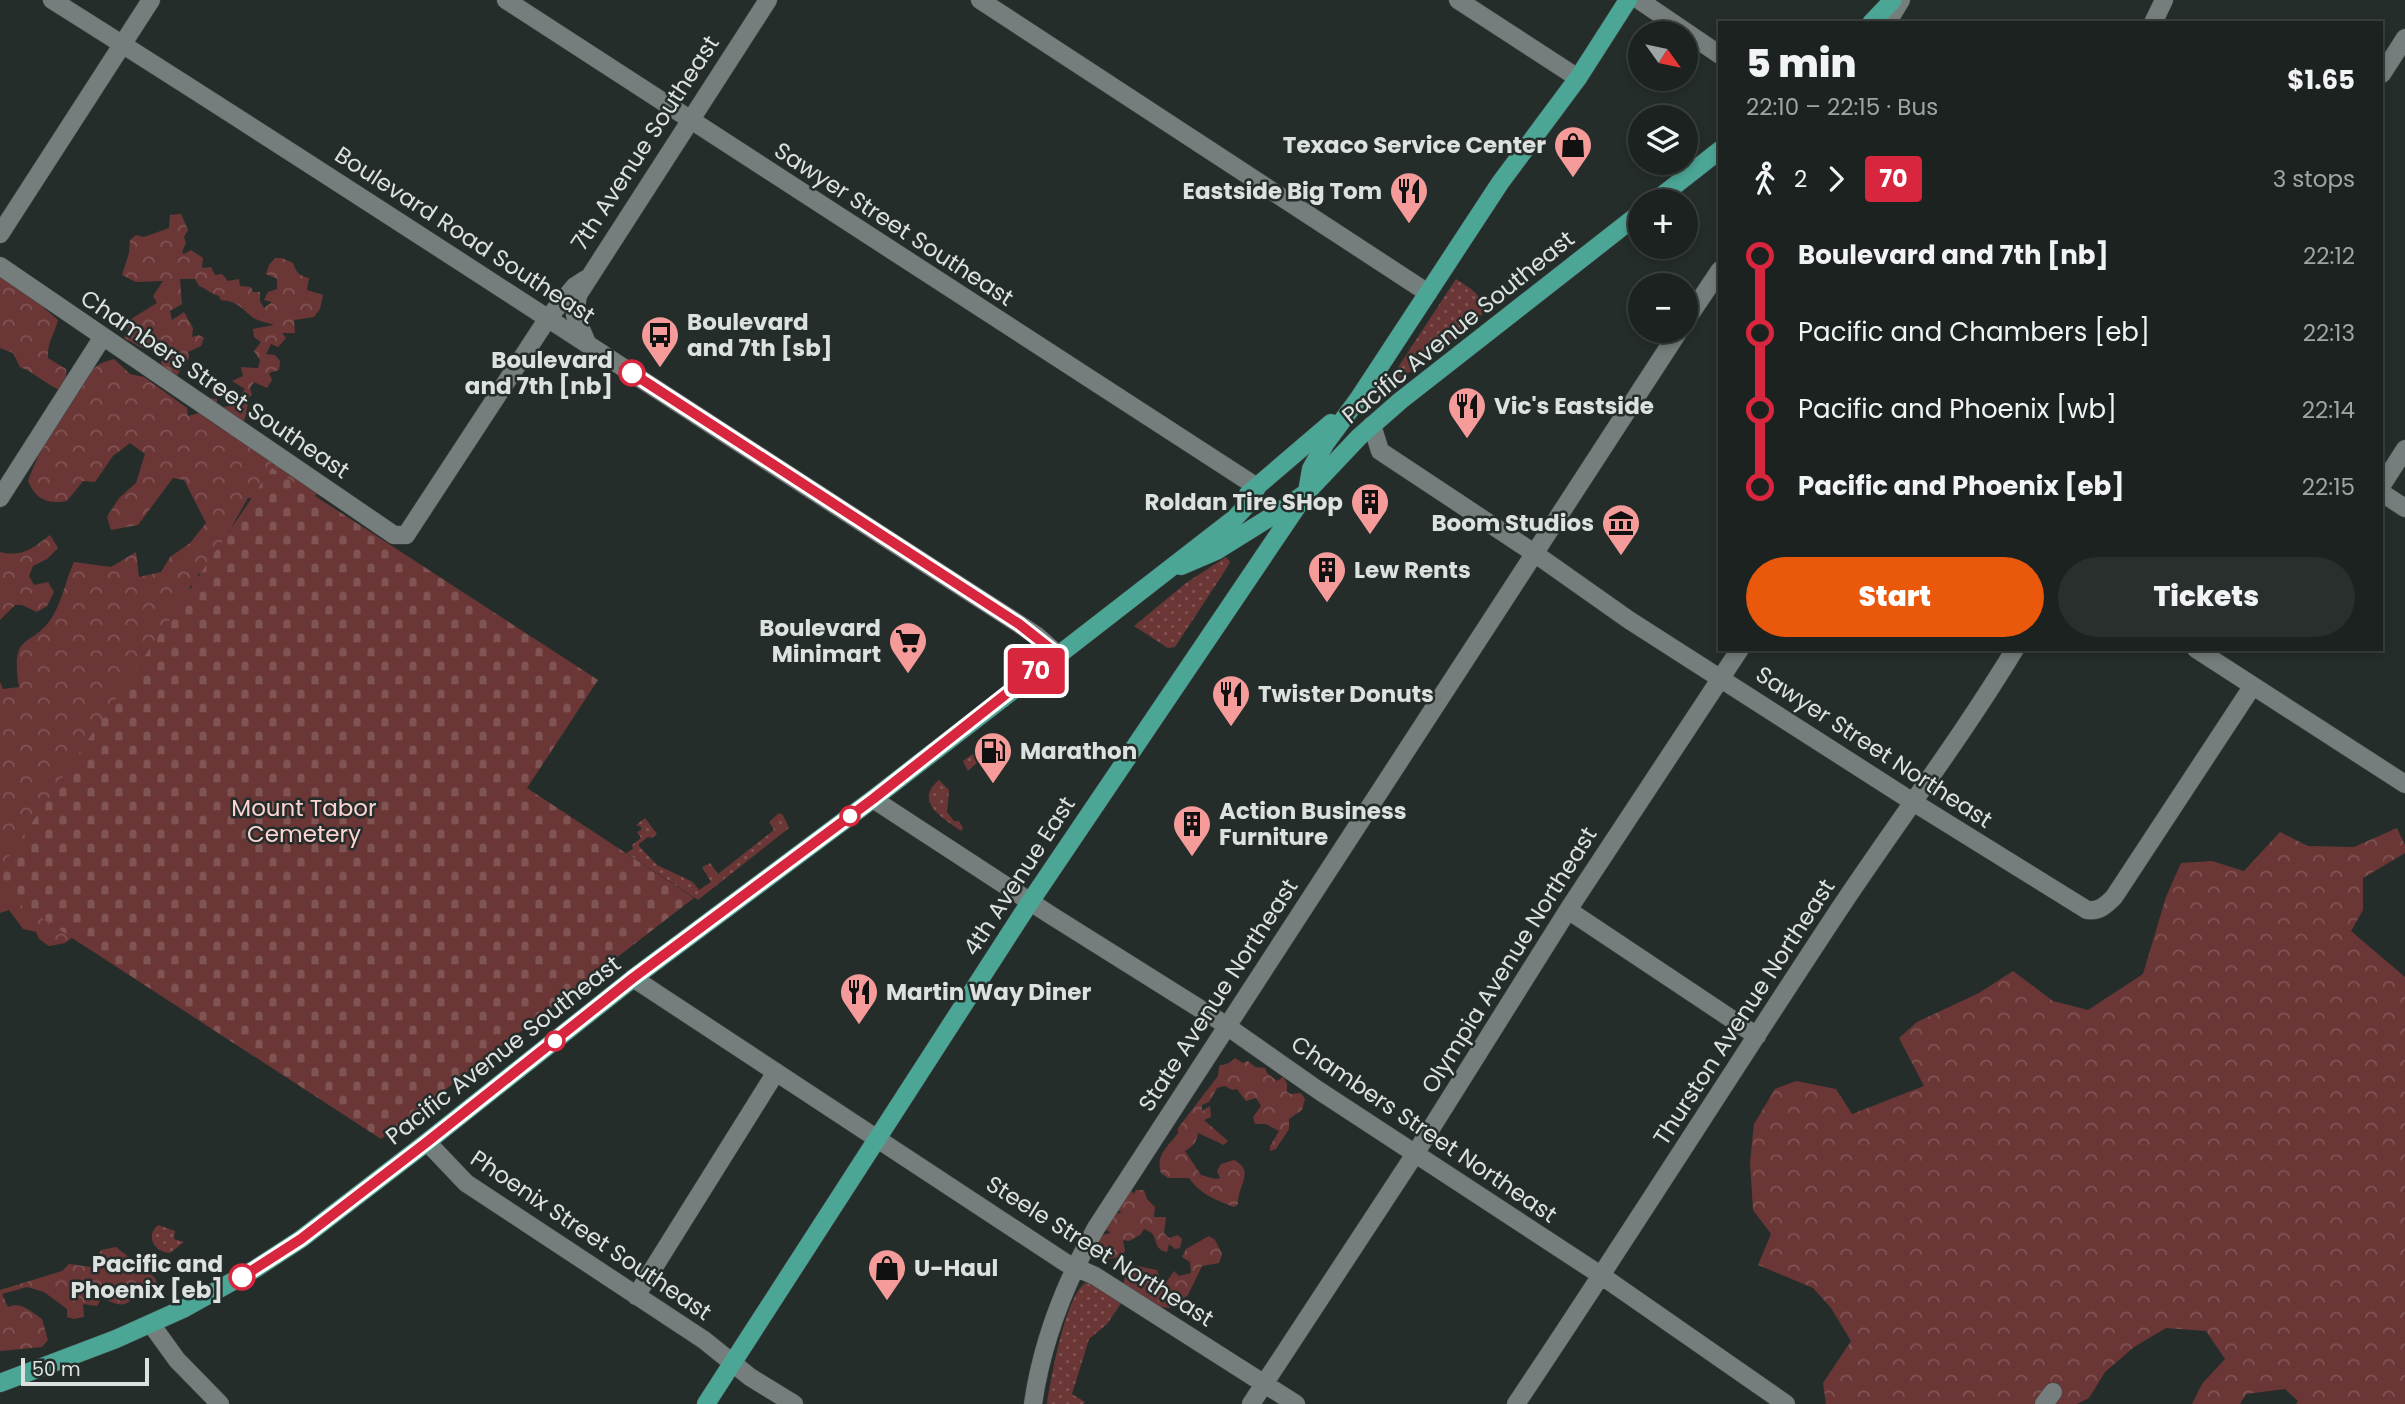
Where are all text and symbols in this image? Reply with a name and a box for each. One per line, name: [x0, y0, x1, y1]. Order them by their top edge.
north arrow: [1628, 21, 1698, 91]
map controls: [1628, 21, 1698, 343]
street label: 7th Avenue Southeast: [563, 29, 727, 257]
text: 5 min: [1746, 37, 1856, 90]
text: $1.65: [2287, 62, 2355, 98]
text: 22:10 – 22:15 · Bus: [1746, 91, 1938, 123]
button: layers: [1628, 105, 1698, 175]
shop icon: Texaco Service Center: [1552, 124, 1594, 179]
place label: Texaco Service Center: [1283, 129, 1546, 161]
street label: Sawyer Street Southeast: [768, 134, 1020, 314]
street label: Boulevard Road Southeast: [329, 139, 601, 331]
icon: walk: [1746, 160, 1784, 198]
icon: forward: [1817, 160, 1855, 198]
text: 70: [1879, 162, 1908, 195]
text: 2: [1794, 163, 1807, 195]
text: 3 stops: [2273, 163, 2355, 195]
restaurant icon: Eastside Big Tom: [1388, 170, 1430, 225]
place label: Eastside Big Tom: [1182, 175, 1382, 207]
button: +: [1628, 189, 1698, 259]
street label: Pacific Avenue Southeast: [1335, 223, 1581, 431]
text: Boulevard and 7th [nb]: [1798, 237, 2109, 273]
text: 22:12: [2303, 240, 2355, 272]
button: −: [1628, 273, 1698, 343]
street label: Chambers Street Southeast: [74, 282, 356, 486]
place label: Boulevard and 7th [sb]: [687, 306, 833, 364]
bus stop icon: Boulevard and 7th [sb]: [639, 314, 681, 369]
text: Pacific and Chambers [eb]: [1798, 314, 2150, 350]
text: 22:13: [2303, 317, 2355, 349]
place label: Boulevard and 7th [nb]: [465, 344, 613, 402]
marker: Boulevard and 7th [nb]: [619, 360, 645, 386]
restaurant icon: Vic's Eastside: [1446, 385, 1488, 440]
place label: Vic's Eastside: [1494, 390, 1654, 422]
text: Pacific and Phoenix [wb]: [1798, 391, 2117, 427]
text: 22:14: [2302, 394, 2355, 426]
text: Pacific and Phoenix [eb]: [1798, 468, 2124, 504]
text: 22:15: [2302, 471, 2355, 503]
building icon: Roldan Tire SHop: [1349, 481, 1391, 536]
place label: Roldan Tire SHop: [1144, 486, 1343, 518]
museum icon: Boom Studios: [1600, 502, 1642, 557]
place label: Boom Studios: [1431, 507, 1594, 539]
building icon: Lew Rents: [1306, 549, 1348, 604]
place label: Lew Rents: [1354, 554, 1471, 586]
button: Start: [1746, 557, 2044, 637]
button: Tickets: [2058, 557, 2355, 637]
place label: Boulevard Minimart: [759, 612, 881, 670]
supermarket icon: Boulevard Minimart: [887, 620, 929, 675]
line badge: 70: [1004, 648, 1068, 694]
text: 70: [1022, 654, 1050, 687]
street label: Sawyer Street Northeast: [1750, 658, 1998, 836]
restaurant icon: Twister Donuts: [1210, 673, 1252, 728]
place label: Twister Donuts: [1258, 678, 1434, 710]
fuel station icon: Marathon: [972, 730, 1014, 785]
place label: Marathon: [1020, 735, 1137, 767]
street label: 4th Avenue East: [955, 790, 1083, 962]
park label: Mount Tabor Cemetery: [231, 792, 377, 850]
place label: Action Business Furniture: [1219, 795, 1407, 853]
building icon: Action Business Furniture: [1171, 803, 1213, 858]
unlabelled marker: [840, 806, 860, 826]
street label: Olympia Avenue Northeast: [1414, 821, 1604, 1099]
street label: State Avenue Northeast: [1131, 872, 1305, 1118]
street label: Thurston Avenue Northeast: [1646, 873, 1842, 1151]
street label: Pacific Avenue Southeast: [379, 948, 627, 1152]
restaurant icon: Martin Way Diner: [838, 971, 880, 1026]
place label: Martin Way Diner: [886, 976, 1091, 1008]
street label: Chambers Street Northeast: [1285, 1028, 1563, 1230]
unlabelled marker: [545, 1031, 565, 1051]
street label: Phoenix Street Southeast: [464, 1142, 718, 1328]
street label: Steele Street Northeast: [980, 1168, 1220, 1334]
shop icon: U-Haul: [866, 1247, 908, 1302]
place label: Pacific and Phoenix [eb]: [70, 1248, 223, 1306]
place label: U-Haul: [914, 1252, 998, 1284]
marker: Pacific and Phoenix [eb]: [229, 1264, 255, 1290]
scale bar: [21, 1355, 149, 1387]
text: 50 m: [32, 1356, 81, 1383]

